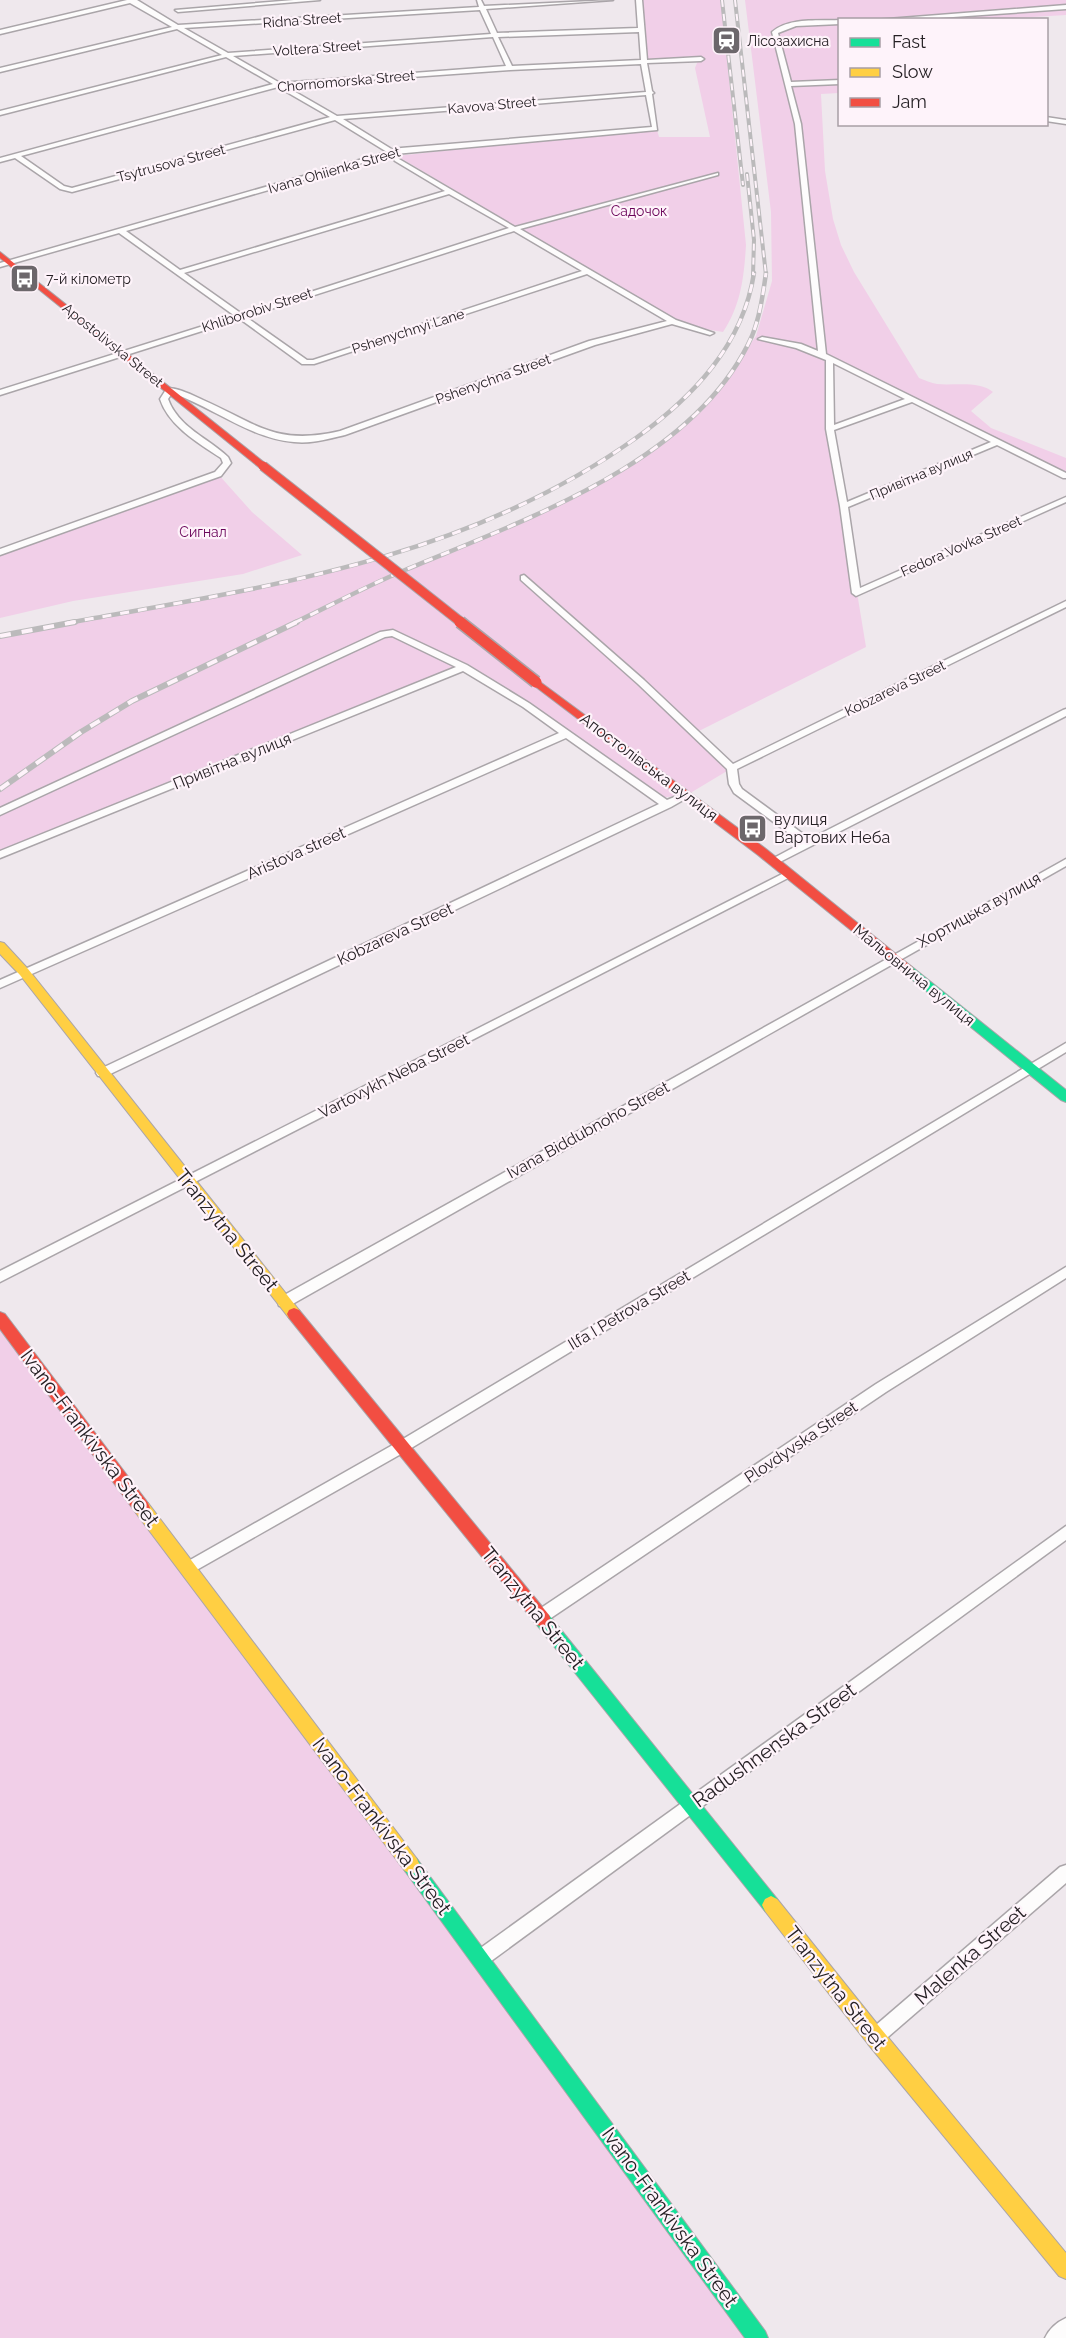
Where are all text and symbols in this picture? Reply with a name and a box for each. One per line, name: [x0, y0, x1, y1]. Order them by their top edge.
street label: Ridna Street: [262, 9, 342, 31]
legend: [838, 18, 1048, 126]
station icon: Лісозахисна: [710, 25, 742, 57]
text: Fast: [892, 31, 926, 52]
place label: Лісозахисна: [747, 33, 829, 49]
street label: Voltera Street: [272, 37, 362, 59]
text: Slow: [892, 61, 933, 82]
street label: Chornomorska Street: [277, 67, 416, 95]
text: Jam: [892, 91, 927, 112]
street label: Kavova Street: [447, 93, 537, 117]
street label: Tsytrusova Street: [115, 141, 227, 185]
street label: Ivana Ohiienka Street: [266, 143, 402, 196]
park label: Садочок: [611, 203, 667, 219]
bus stop icon: 7-й кілометр: [9, 263, 41, 295]
place label: 7-й кілометр: [46, 271, 131, 287]
street label: Khliborobiv Street: [200, 285, 315, 335]
street label: Apostolivska Street: [60, 300, 167, 391]
street label: Pshenychnyi Lane: [350, 305, 466, 357]
street label: Pshenychna Street: [433, 351, 553, 407]
street label: Привітна вулиця: [867, 445, 975, 503]
street label: Fedora Vovka Street: [898, 512, 1024, 580]
park label: Сигнал: [179, 524, 227, 540]
street label: Kobzareva Street: [842, 657, 948, 719]
street label: Апостолівська вулиця: [576, 709, 722, 825]
street label: Привітна вулиця: [170, 729, 294, 793]
place label: вулиця Вартових Неба: [774, 810, 890, 847]
bus stop icon: вулиця Вартових Неба: [737, 812, 769, 844]
street label: Aristova street: [244, 823, 349, 883]
street label: Хортицька вулиця: [914, 868, 1044, 952]
street label: Kobzareva Street: [334, 899, 457, 969]
street label: Мальовнича вулиця: [849, 920, 979, 1030]
street label: Vartovykh Neba Street: [315, 1029, 473, 1122]
street label: Ivana Biddubnoho Street: [503, 1077, 673, 1183]
street label: Tranzytna Street: [170, 1164, 284, 1296]
street label: Ilfa I Petrova Street: [565, 1266, 694, 1354]
street label: Ivano-Frankivska Street: [15, 1345, 165, 1532]
street label: Plovdyvska Street: [741, 1397, 862, 1487]
street label: Tranzytna Street: [476, 1542, 590, 1674]
street label: Radushnenska Street: [688, 1677, 861, 1812]
street label: Ivano-Frankivska Street: [307, 1733, 457, 1920]
street label: Malenka Street: [910, 1900, 1031, 2010]
street label: Tranzytna Street: [780, 1921, 892, 2055]
street label: Ivano-Frankivska Street: [597, 2123, 743, 2312]

